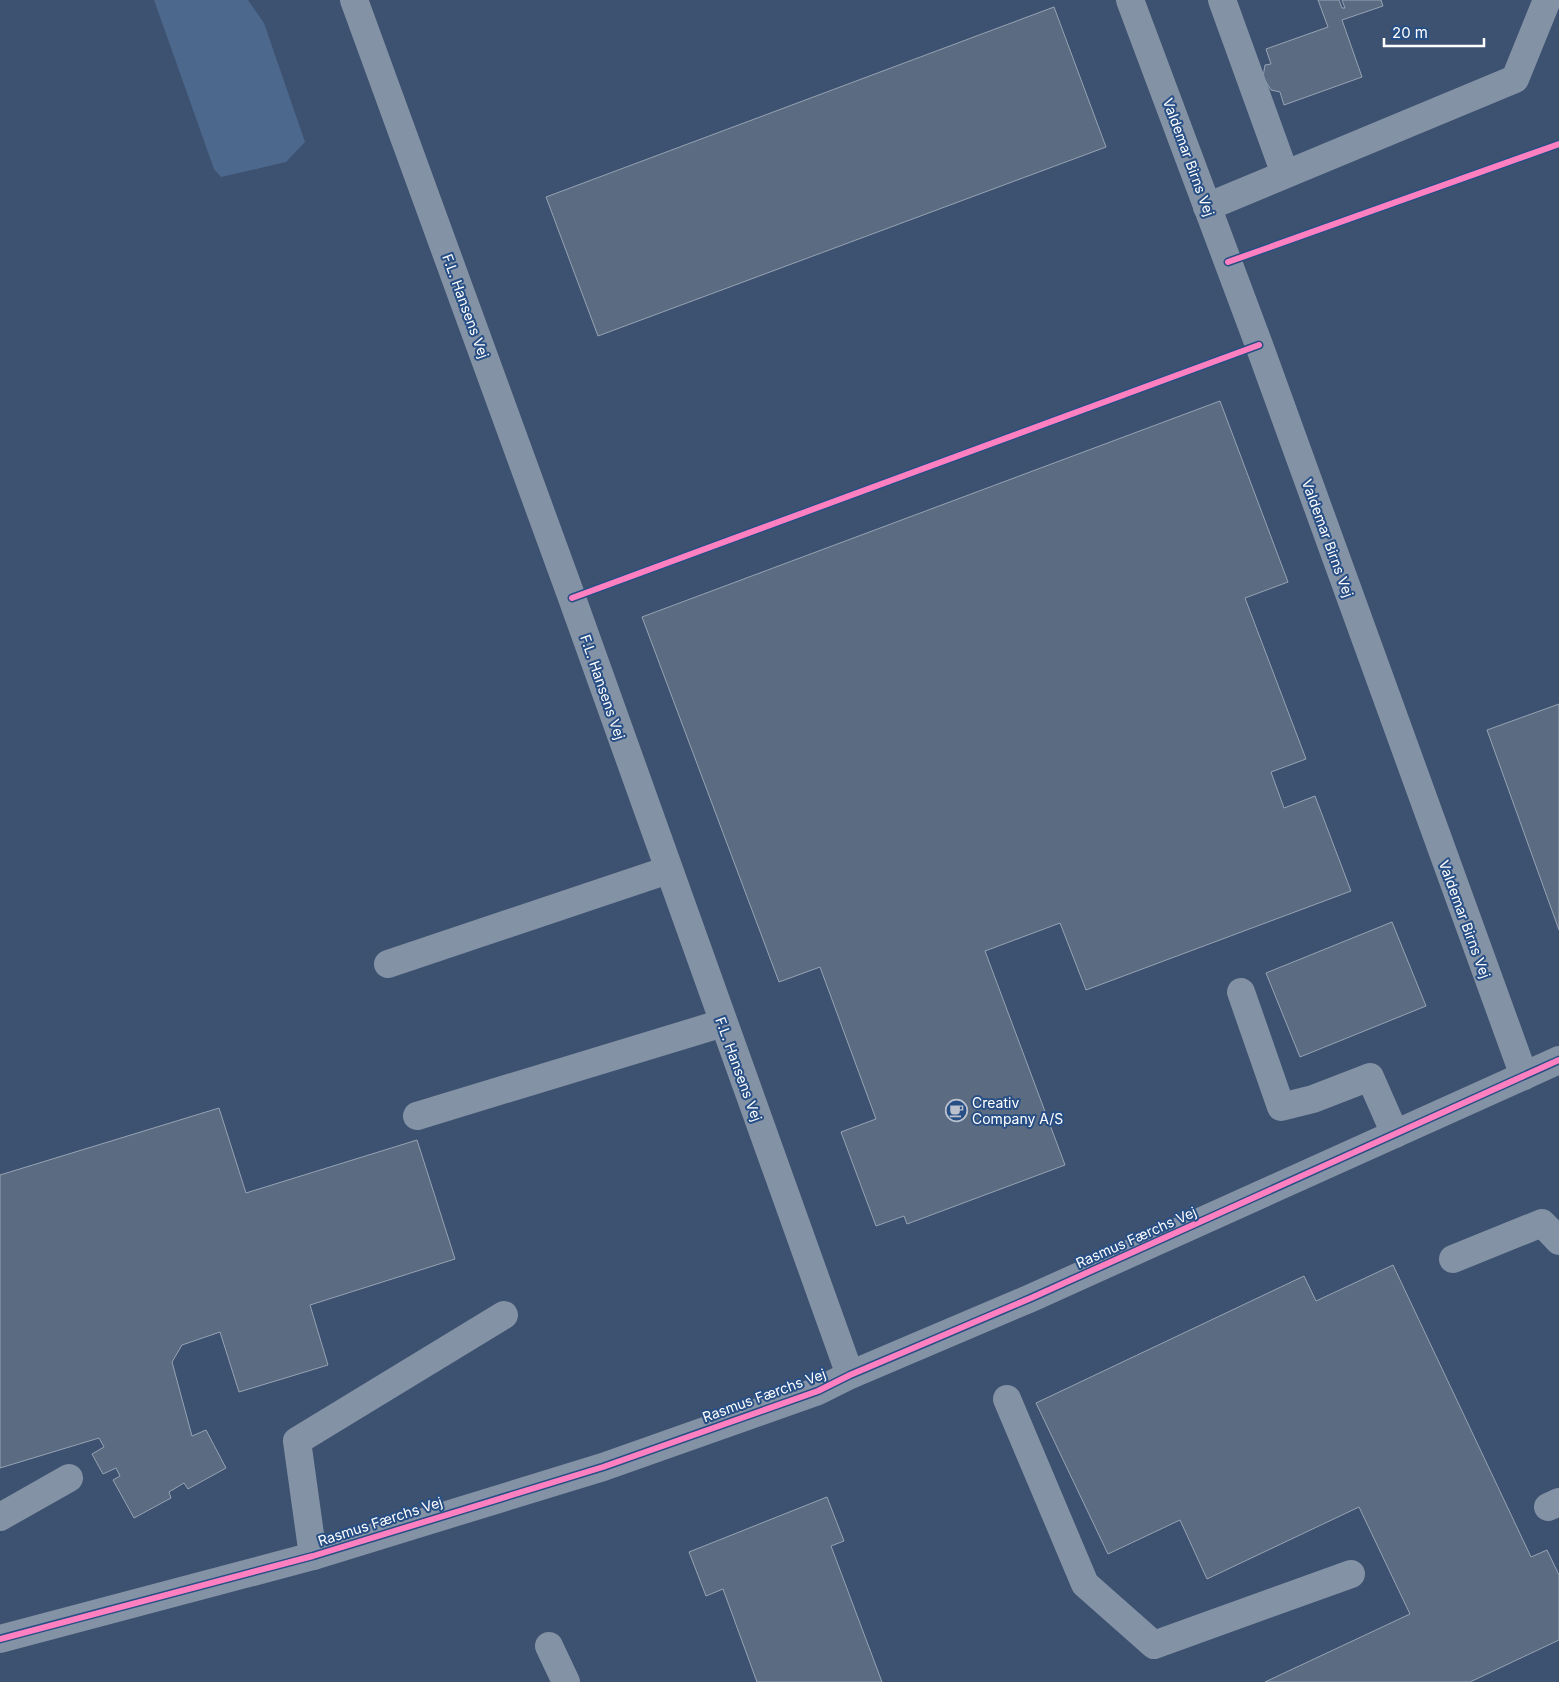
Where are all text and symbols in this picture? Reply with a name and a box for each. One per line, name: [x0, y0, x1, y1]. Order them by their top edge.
scale bar: [1384, 15, 1484, 47]
text: 20 m: [1392, 23, 1428, 42]
street label: Valdemar Birns Vej: [1160, 96, 1218, 218]
street label: F.L. Hansens Vej: [439, 251, 493, 361]
street label: Valdemar Birns Vej: [1299, 477, 1357, 599]
street label: F.L. Hansens Vej: [577, 632, 629, 742]
street label: Valdemar Birns Vej: [1436, 858, 1494, 980]
street label: F.L. Hansens Vej: [712, 1014, 766, 1124]
place label: Creativ Company A/S: [972, 1094, 1063, 1127]
cafe icon: Creativ Company A/S: [944, 1098, 968, 1122]
street label: Rasmus Færchs Vej: [1073, 1203, 1199, 1271]
street label: Rasmus Færchs Vej: [700, 1365, 828, 1425]
street label: Rasmus Færchs Vej: [316, 1493, 444, 1549]

